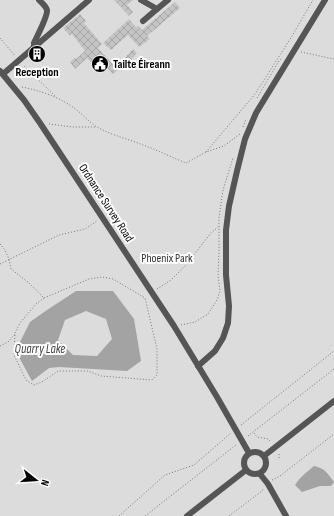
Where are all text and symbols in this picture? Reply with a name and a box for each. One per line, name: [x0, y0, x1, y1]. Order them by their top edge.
building icon: Reception: [27, 44, 47, 64]
public building icon: Tailte Éireann: [90, 54, 110, 74]
place label: Tailte Éireann: [113, 57, 170, 72]
place label: Reception: [15, 65, 59, 80]
street label: Ordnance Survey Road: [75, 161, 137, 245]
park label: Phoenix Park: [141, 251, 193, 266]
water label: Quarry Lake: [15, 341, 65, 357]
north arrow: [16, 460, 56, 500]
text: N: [38, 478, 52, 488]

